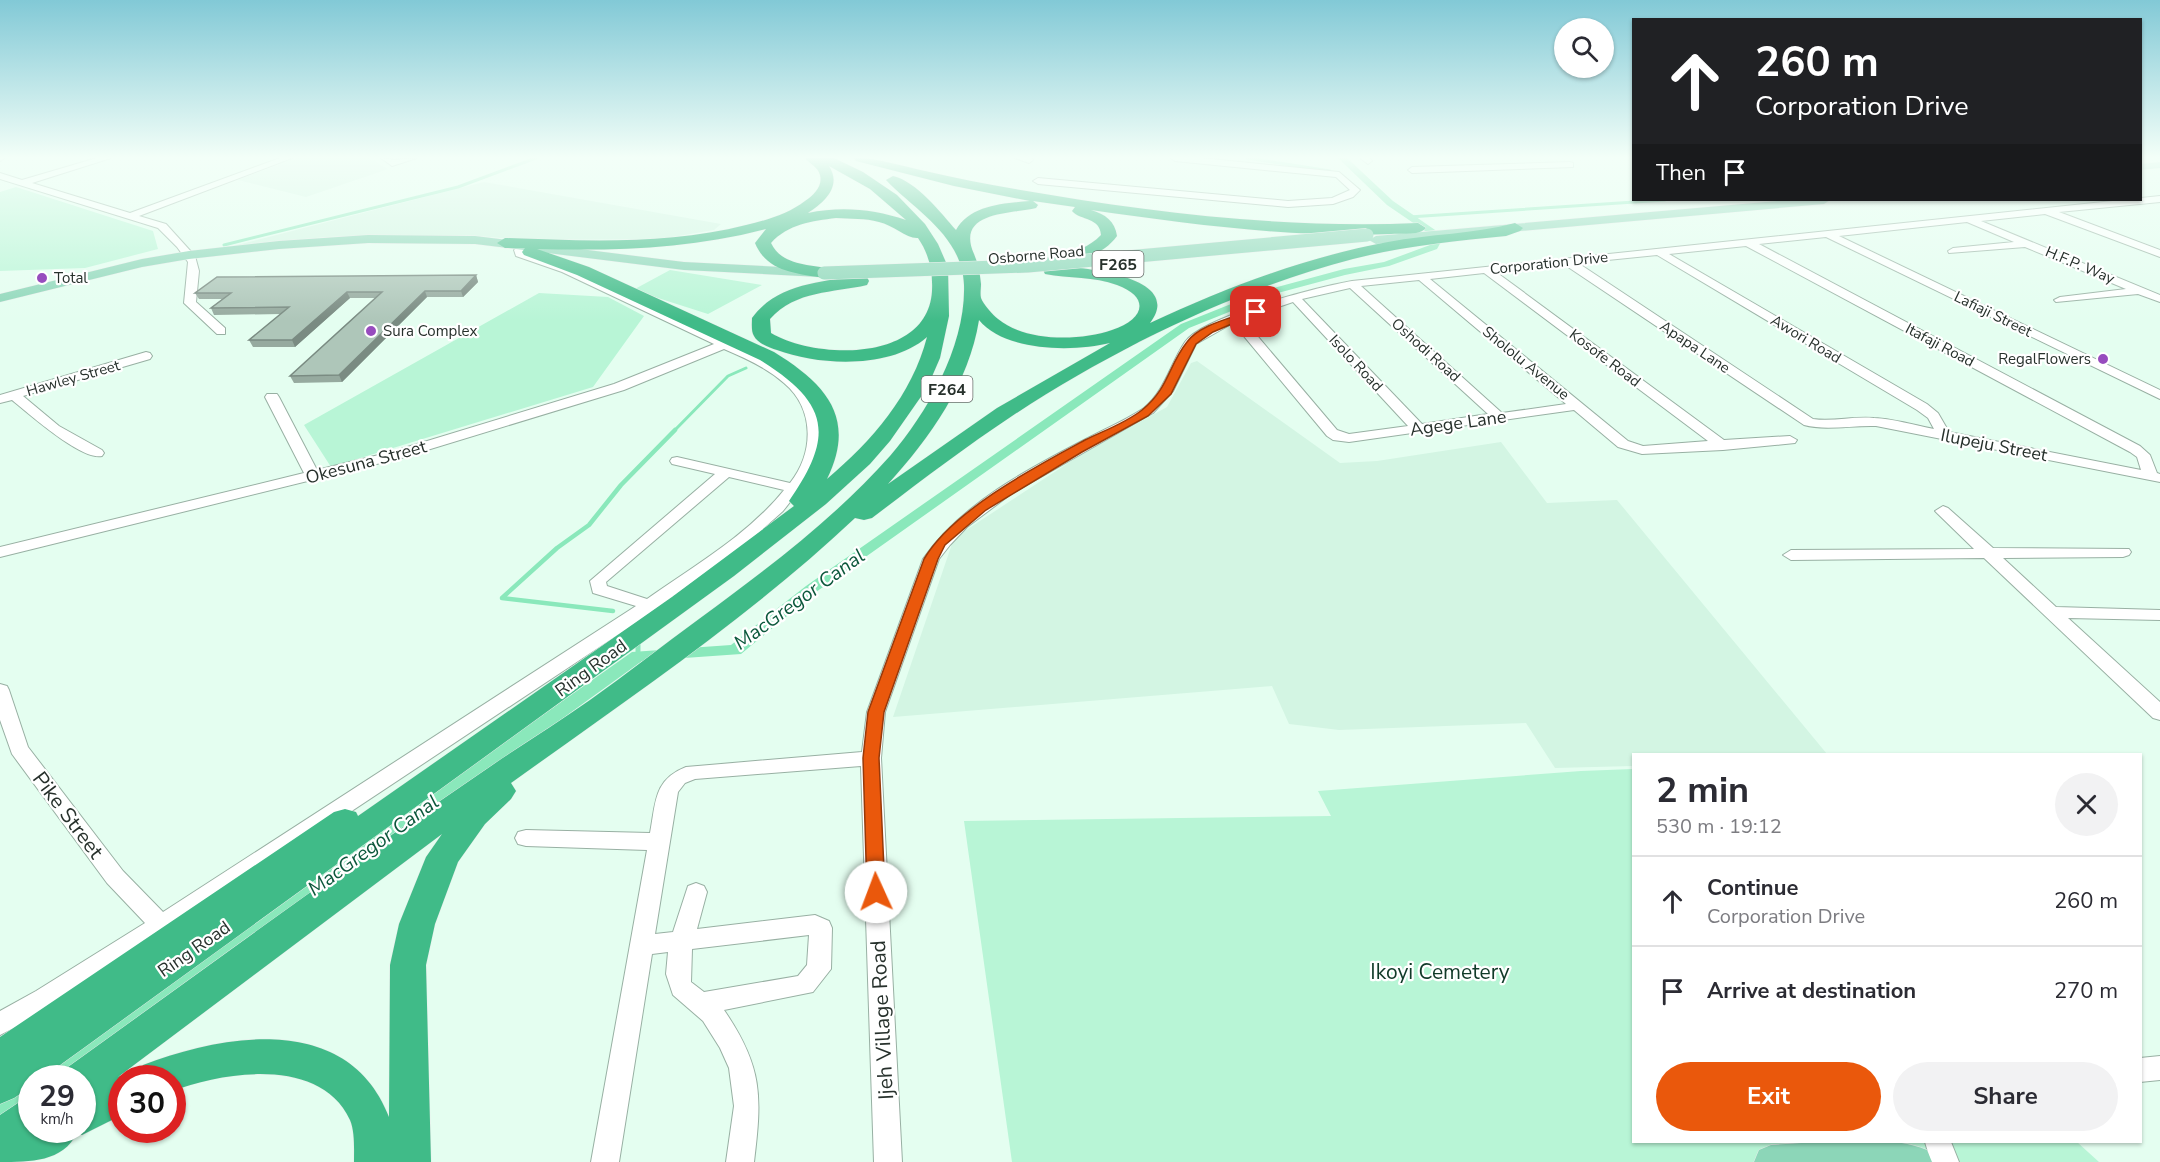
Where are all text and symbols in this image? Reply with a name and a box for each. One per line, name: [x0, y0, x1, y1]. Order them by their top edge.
map controls: [1554, 18, 1614, 78]
button: search: [1554, 18, 1614, 78]
text: 260 m: [1755, 34, 1879, 91]
icon: ahead: [1656, 42, 1734, 120]
text: Corporation Drive: [1755, 88, 1969, 125]
icon: arrive: [1718, 156, 1751, 189]
text: Then: [1656, 158, 1706, 188]
street label: Osborne Road: [987, 241, 1085, 269]
street label: H.F.P. Way: [2042, 241, 2118, 289]
street label: Corporation Drive: [1489, 247, 1609, 279]
road number: F265: [1092, 251, 1144, 277]
place label: Total: [54, 268, 88, 288]
marker: Total: [35, 271, 49, 285]
pin: [1230, 286, 1281, 337]
street label: Lafiaji Street: [1951, 287, 2036, 342]
icon: arrive: [1239, 295, 1272, 328]
street label: Awori Road: [1767, 310, 1845, 368]
street label: Oshodi Road: [1387, 314, 1465, 386]
street label: Apapa Lane: [1656, 316, 1734, 378]
street label: Itafaji Road: [1902, 318, 1978, 372]
place label: Sura Complex: [383, 321, 478, 341]
street label: Shololu Avenue: [1478, 322, 1574, 404]
marker: Sura Complex: [364, 324, 378, 338]
street label: Kosofe Road: [1565, 325, 1645, 391]
street label: Isolo Road: [1325, 330, 1387, 396]
place label: RegalFlowers: [1998, 349, 2091, 369]
marker: RegalFlowers: [2096, 352, 2110, 366]
street label: Hawley Street: [24, 355, 123, 401]
road number: F264: [922, 376, 972, 402]
street label: Agege Lane: [1408, 404, 1508, 442]
street label: Ilupeju Street: [1939, 423, 2050, 467]
street label: Okesuna Street: [303, 434, 430, 490]
water label: MacGregor Canal: [728, 543, 870, 656]
street label: Ring Road: [550, 634, 632, 702]
street label: Pike Street: [26, 766, 110, 865]
text: 2 min: [1656, 766, 1749, 815]
button: close: [2055, 773, 2118, 836]
water label: MacGregor Canal: [302, 789, 444, 902]
text: 530 m · 19:12: [1656, 813, 1782, 840]
position arrow: [844, 860, 908, 924]
text: Continue: [1707, 873, 1798, 903]
icon: ahead: [1656, 885, 1689, 918]
text: 260 m: [2054, 886, 2118, 916]
text: Corporation Drive: [1707, 903, 1865, 930]
street label: Ring Road: [153, 915, 235, 983]
street label: Ijeh Village Road: [864, 940, 900, 1100]
park label: Ikoyi Cemetery: [1370, 958, 1510, 986]
icon: arrive: [1656, 975, 1689, 1008]
text: Arrive at destination: [1707, 976, 1916, 1006]
text: 270 m: [2054, 976, 2118, 1006]
button: Exit: [1656, 1062, 1881, 1131]
button: Share: [1893, 1062, 2118, 1131]
speed limit sign: 30: [108, 1065, 186, 1143]
text: 29: [39, 1076, 75, 1117]
text: km/h: [40, 1109, 74, 1129]

